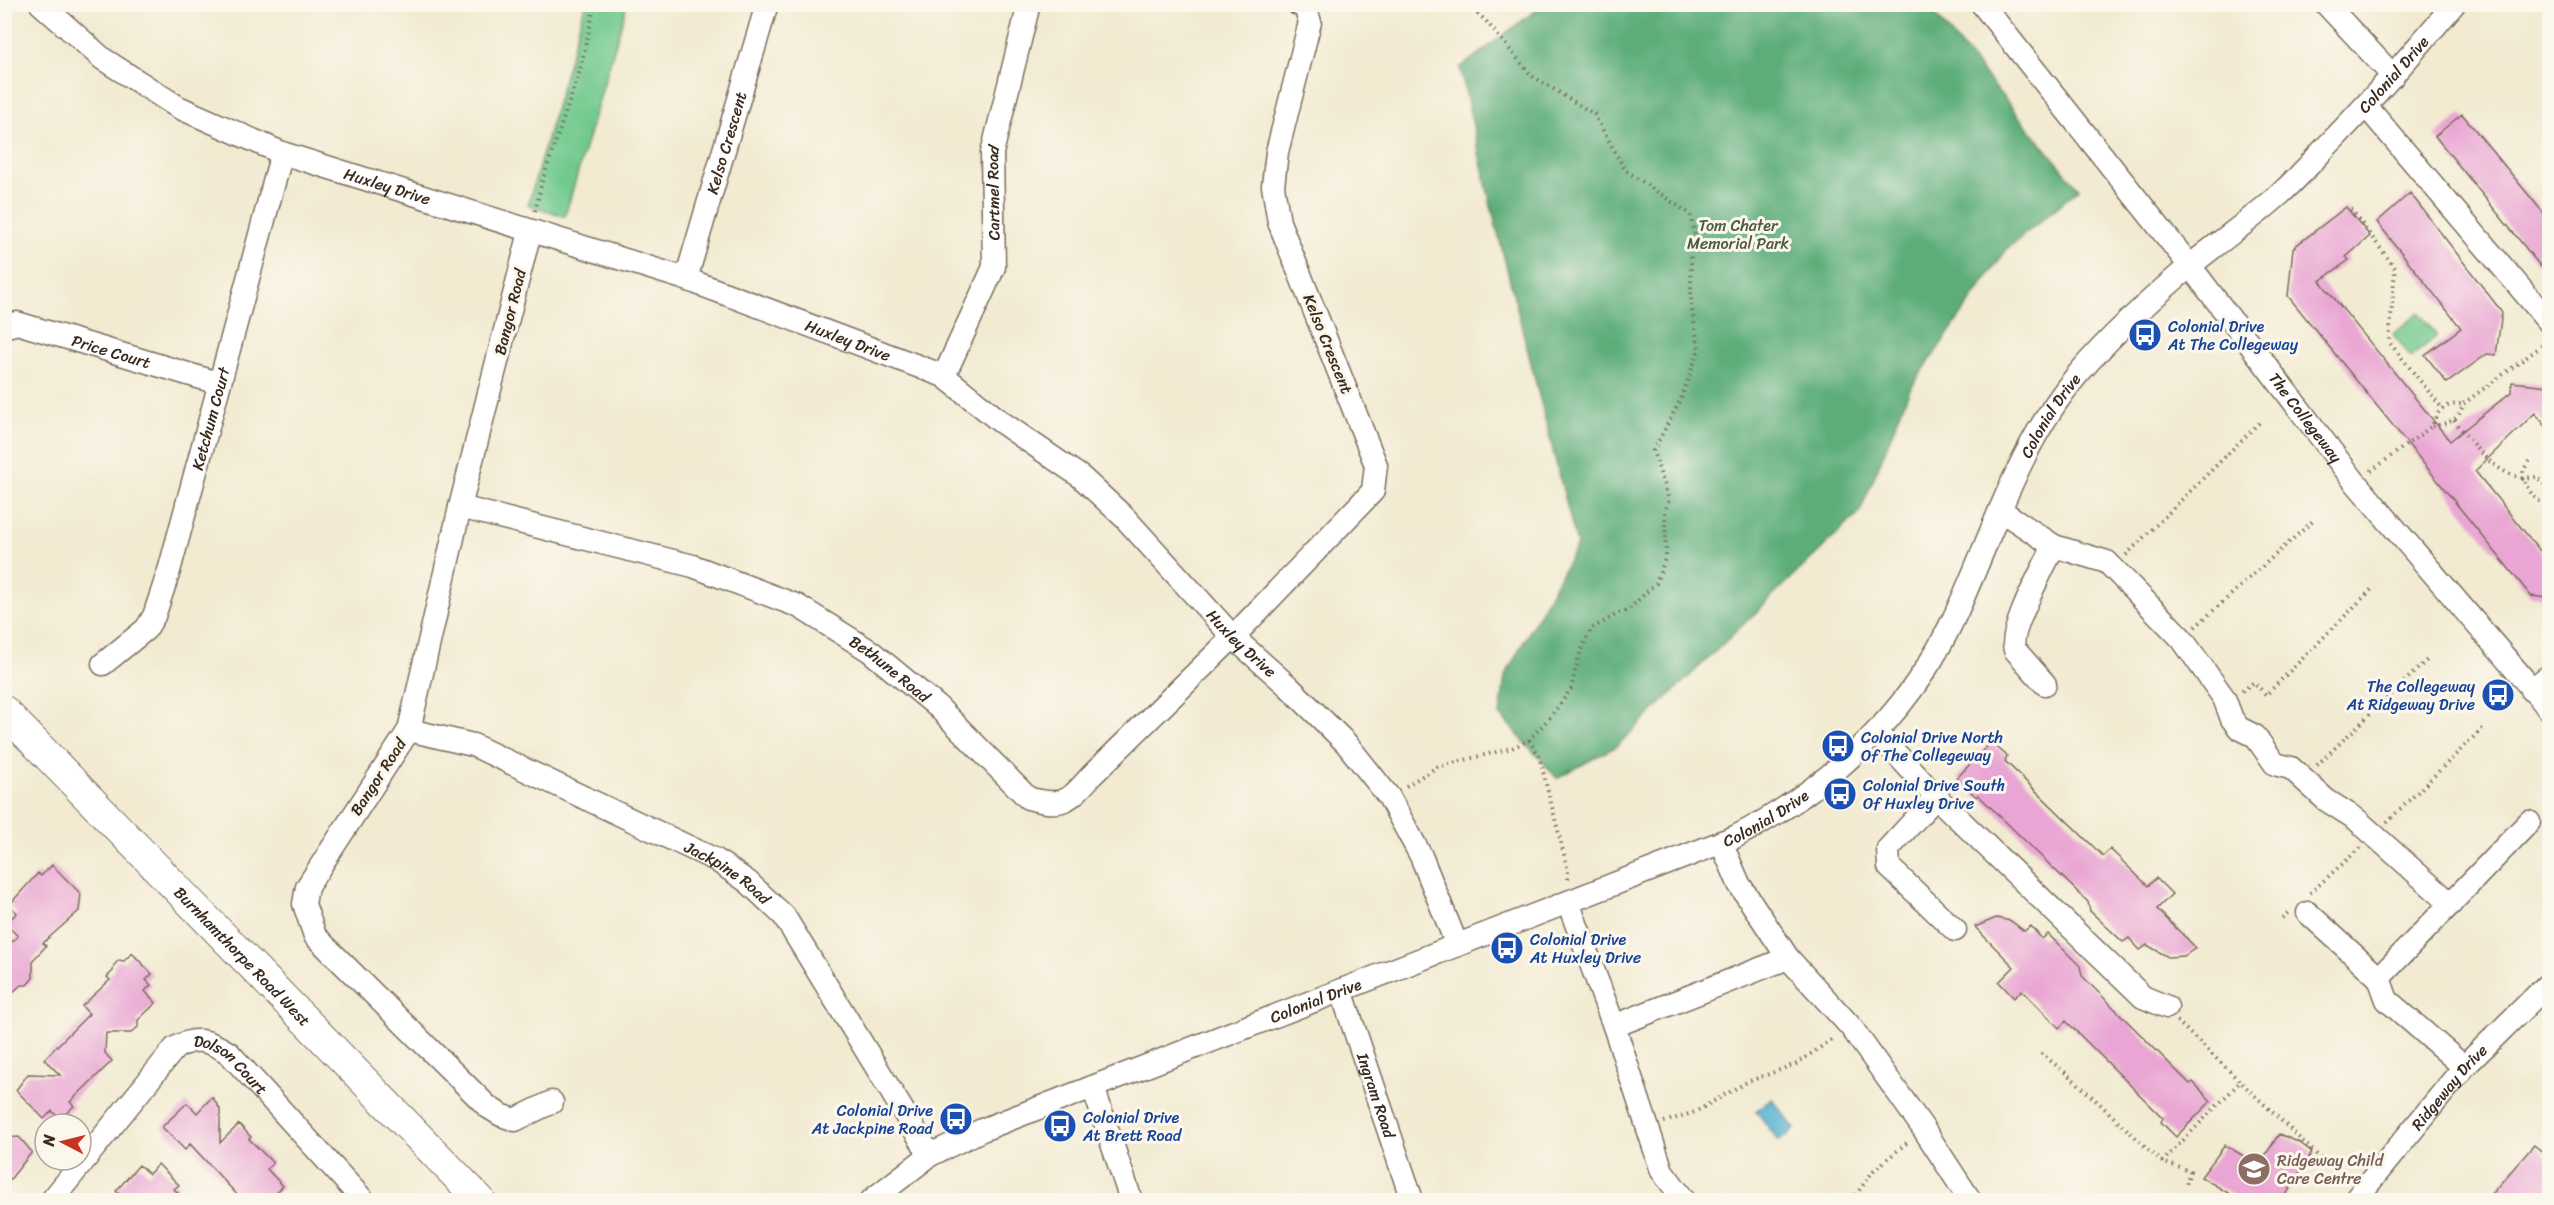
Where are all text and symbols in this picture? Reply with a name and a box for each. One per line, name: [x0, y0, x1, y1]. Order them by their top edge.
street label: Colonial Drive: [2350, 29, 2436, 120]
street label: Kelso Crescent: [697, 88, 755, 198]
street label: Cartmel Road: [978, 141, 1008, 241]
street label: Huxley Drive: [340, 159, 434, 213]
park label: Tom Chater Memorial Park: [1687, 211, 1790, 258]
street label: Bangor Road: [485, 264, 535, 358]
street label: Kelso Crescent: [1295, 290, 1361, 398]
street label: Huxley Drive: [801, 311, 895, 369]
place label: Colonial Drive At The Collegeway: [2167, 312, 2299, 359]
bus stop icon: Colonial Drive At The Collegeway: [2127, 317, 2163, 353]
street label: Price Court: [68, 326, 154, 377]
street label: Ketchum Court: [182, 363, 238, 474]
street label: Colonial Drive: [2012, 366, 2088, 463]
street label: The Collegeway: [2261, 366, 2351, 470]
street label: Huxley Drive: [1199, 602, 1284, 684]
street label: Bethune Road: [843, 627, 938, 711]
place label: The Collegeway At Ridgeway Drive: [2346, 672, 2476, 719]
bus stop icon: The Collegeway At Ridgeway Drive: [2480, 677, 2516, 713]
place label: Colonial Drive North Of The Collegeway: [1861, 723, 2003, 770]
bus stop icon: Colonial Drive North Of The Collegeway: [1820, 728, 1856, 764]
street label: Bangor Road: [342, 731, 415, 822]
place label: Colonial Drive South Of Huxley Drive: [1863, 771, 2005, 818]
bus stop icon: Colonial Drive South Of Huxley Drive: [1822, 776, 1858, 812]
street label: Colonial Drive: [1718, 781, 1815, 855]
street label: Jackpine Road: [679, 832, 779, 912]
street label: Burnhamthorpe Road West: [167, 879, 318, 1033]
place label: Colonial Drive At Huxley Drive: [1529, 925, 1641, 972]
bus stop icon: Colonial Drive At Huxley Drive: [1489, 930, 1525, 966]
street label: Colonial Drive: [1265, 969, 1366, 1031]
street label: Dolson Court: [194, 1026, 275, 1102]
street label: Ridgeway Drive: [2403, 1037, 2494, 1137]
street label: Ingram Road: [1348, 1048, 1405, 1143]
place label: Colonial Drive At Jackpine Road: [811, 1096, 935, 1143]
bus stop icon: Colonial Drive At Jackpine Road: [938, 1101, 974, 1137]
place label: Colonial Drive At Brett Road: [1082, 1103, 1183, 1150]
bus stop icon: Colonial Drive At Brett Road: [1042, 1108, 1078, 1144]
north arrow: [33, 1112, 93, 1172]
text: N: [33, 1132, 64, 1148]
place label: Ridgeway Child Care Centre: [2277, 1146, 2385, 1193]
school or university icon: Ridgeway Child Care Centre: [2236, 1151, 2272, 1187]

